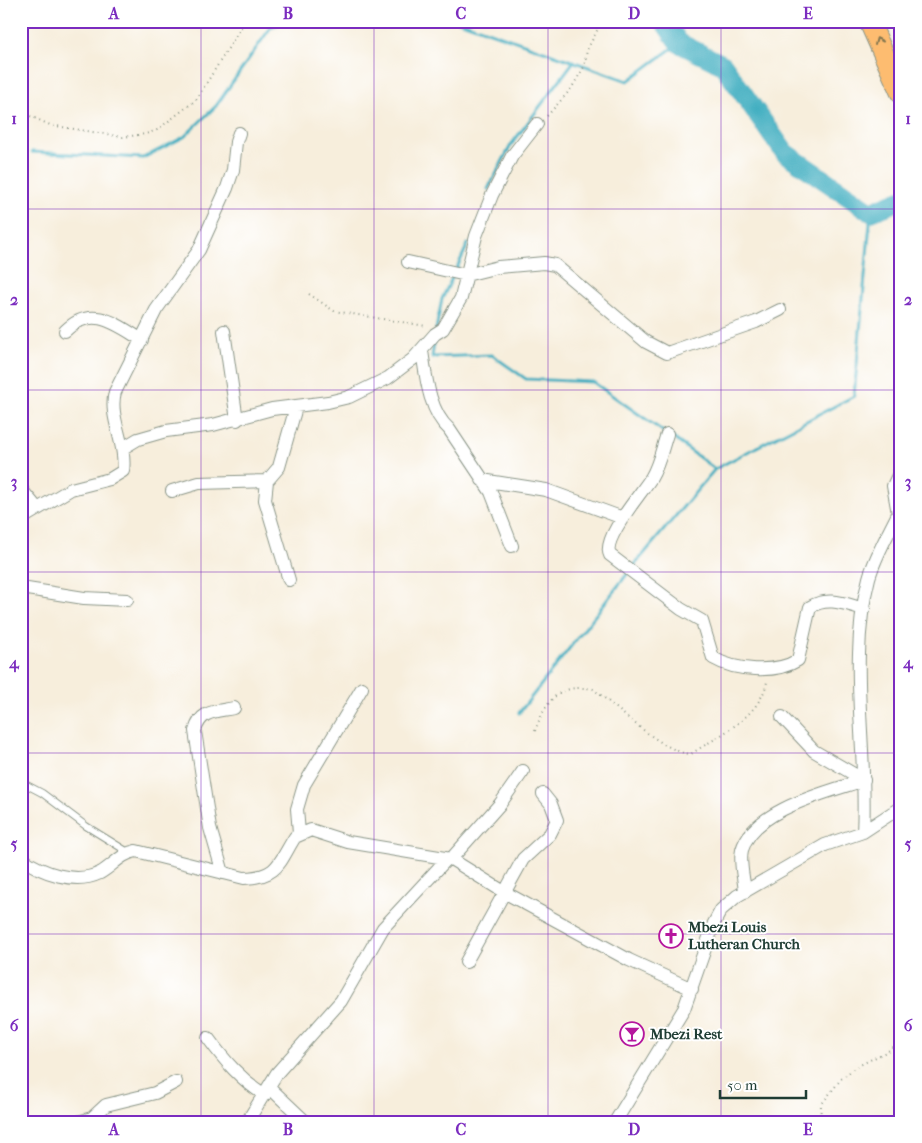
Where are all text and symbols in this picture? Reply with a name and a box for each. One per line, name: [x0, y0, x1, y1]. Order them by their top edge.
text: A: [108, 4, 120, 23]
text: B: [283, 4, 293, 23]
text: C: [456, 4, 467, 23]
text: D: [628, 4, 640, 23]
text: E: [803, 4, 813, 23]
one-way arrow: [873, 37, 884, 46]
text: 1: [11, 109, 17, 128]
text: 1: [905, 109, 911, 128]
text: 2: [10, 290, 18, 309]
text: 2: [904, 290, 912, 309]
text: 3: [11, 472, 17, 492]
text: 3: [905, 472, 911, 492]
text: 4: [8, 653, 20, 673]
text: 4: [902, 653, 914, 673]
text: 5: [11, 834, 18, 853]
text: 5: [905, 834, 912, 853]
place label: Mbezi Louis Lutheran Church: [687, 918, 801, 953]
church icon: Mbezi Louis Lutheran Church: [658, 923, 684, 949]
text: 6: [10, 1016, 19, 1035]
text: 6: [904, 1016, 913, 1035]
bar icon: Mbezi Rest: [619, 1021, 645, 1047]
place label: Mbezi Rest: [649, 1025, 723, 1043]
scale bar: [720, 1068, 806, 1100]
text: 50 m: [727, 1076, 758, 1094]
text: A: [108, 1120, 120, 1139]
text: B: [283, 1120, 293, 1139]
text: C: [456, 1120, 467, 1139]
text: D: [628, 1120, 640, 1139]
text: E: [803, 1120, 813, 1139]

